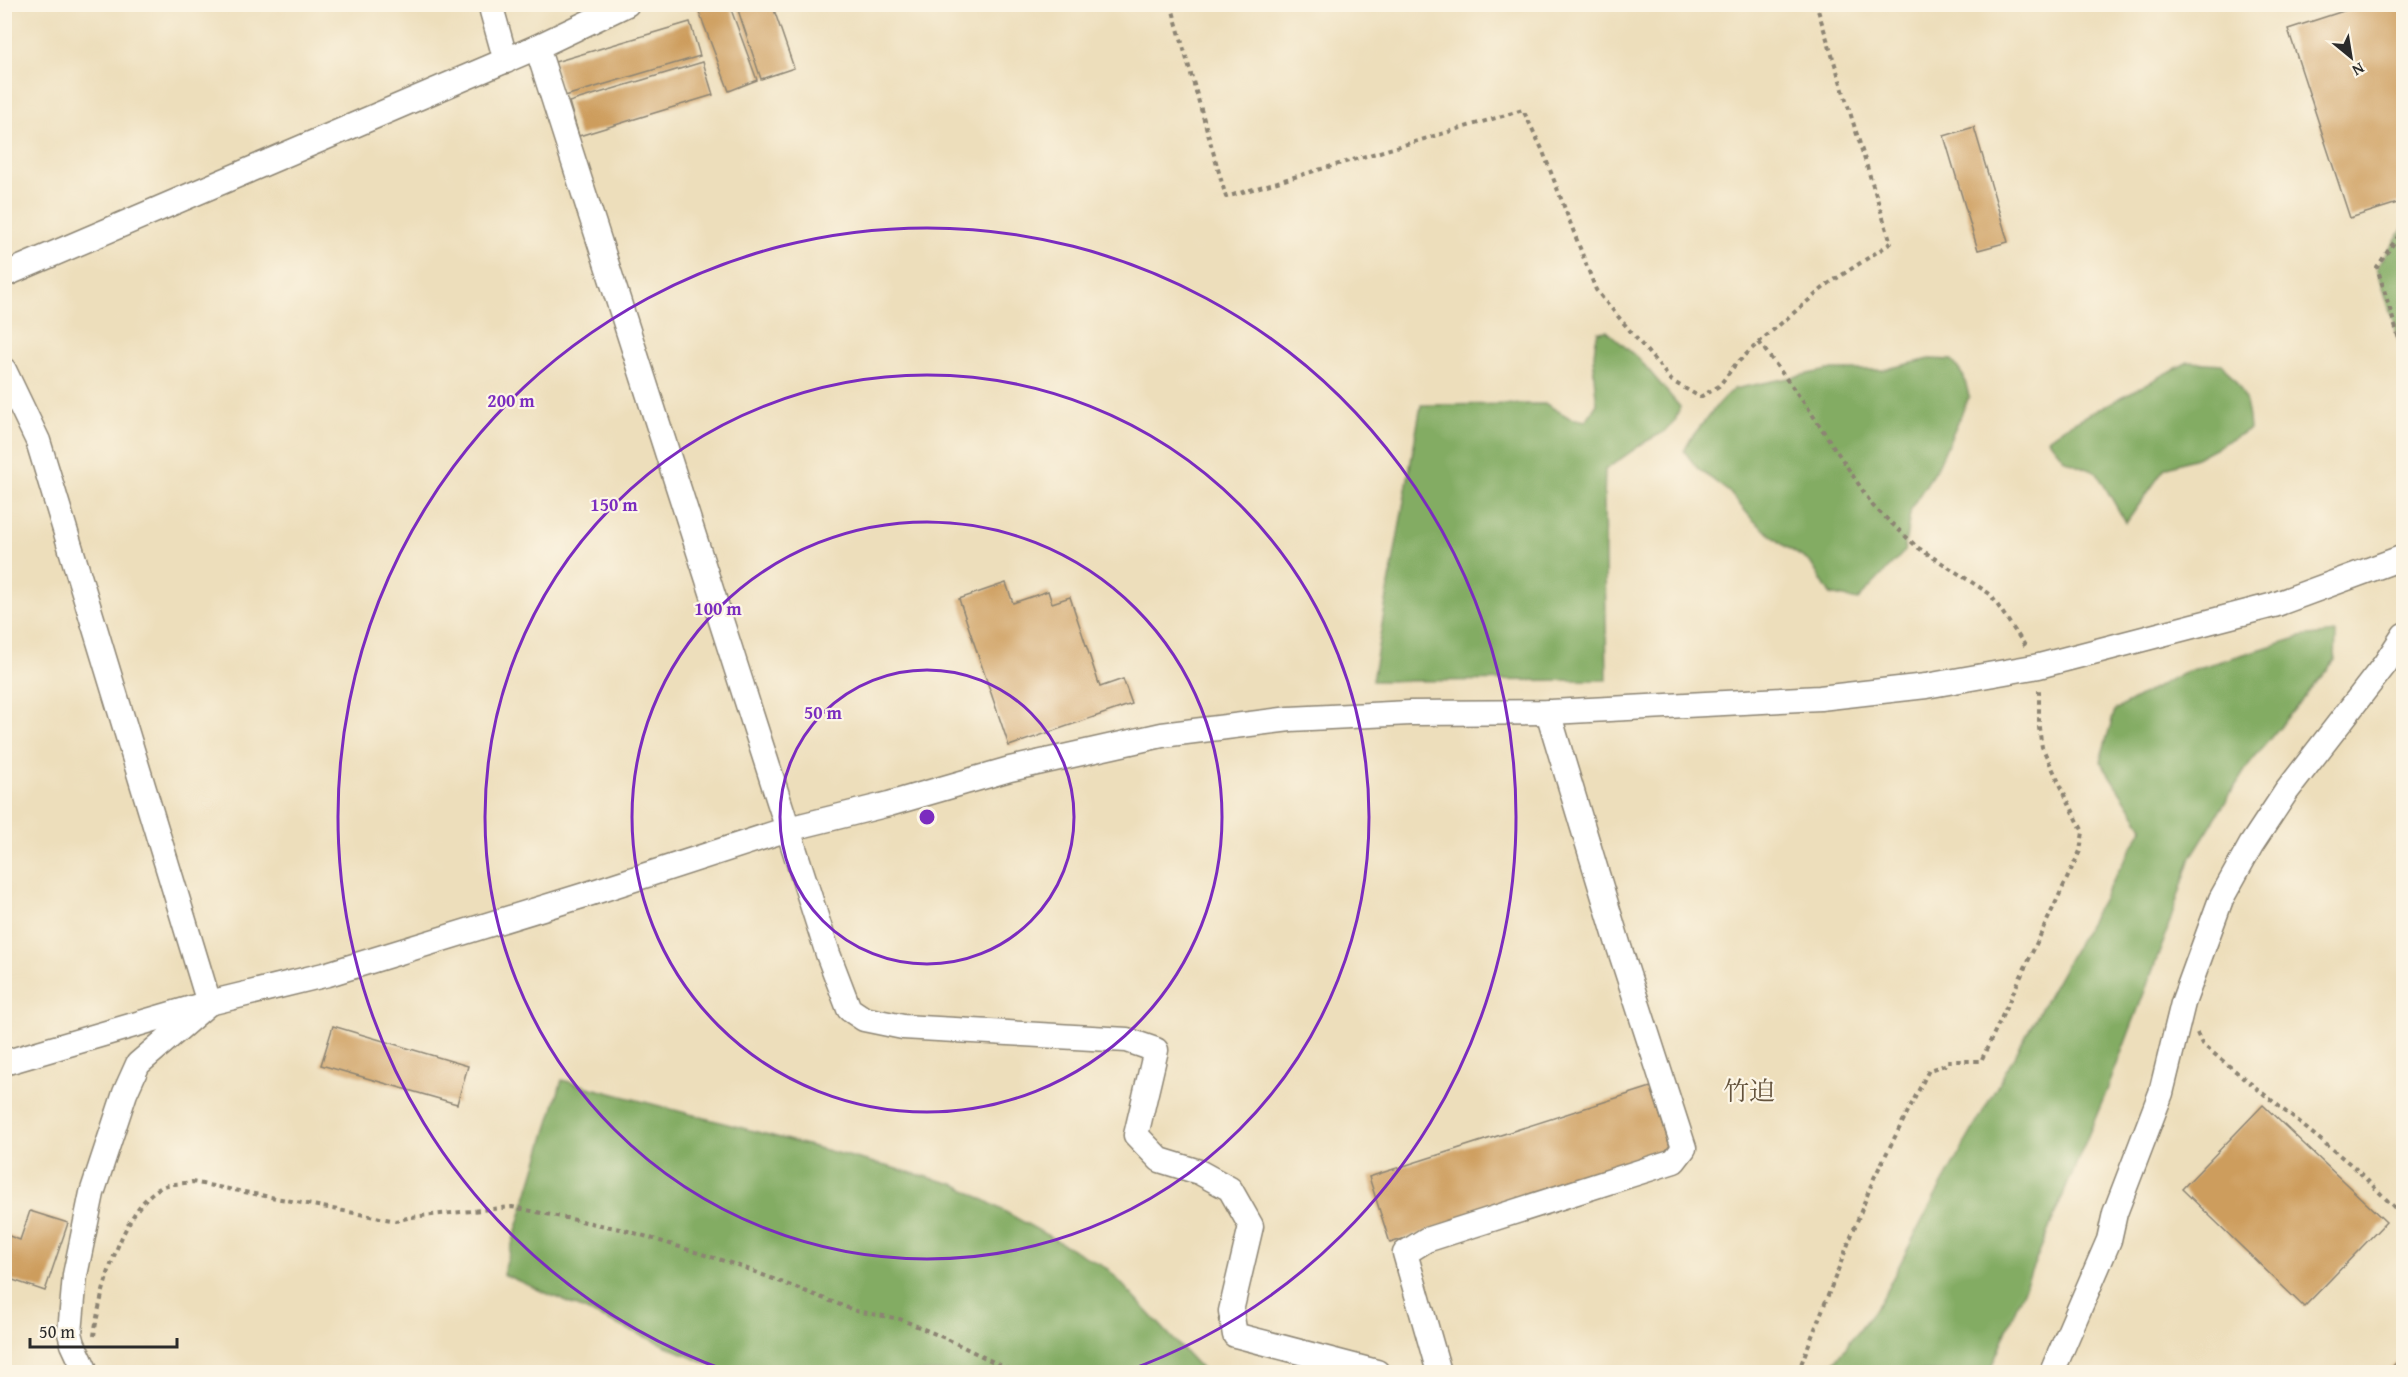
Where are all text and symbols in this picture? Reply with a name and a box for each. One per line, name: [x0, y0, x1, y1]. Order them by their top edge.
north arrow: [2321, 27, 2381, 87]
text: N: [2348, 57, 2369, 83]
text: 200 m: [487, 387, 535, 414]
text: 150 m: [590, 491, 638, 518]
text: 100 m: [694, 595, 742, 622]
text: 50 m: [804, 699, 843, 726]
centre of rings: [917, 807, 937, 827]
district label: 竹迫: [1723, 1071, 1775, 1110]
scale bar: [30, 1311, 177, 1349]
text: 50 m: [39, 1318, 75, 1345]

